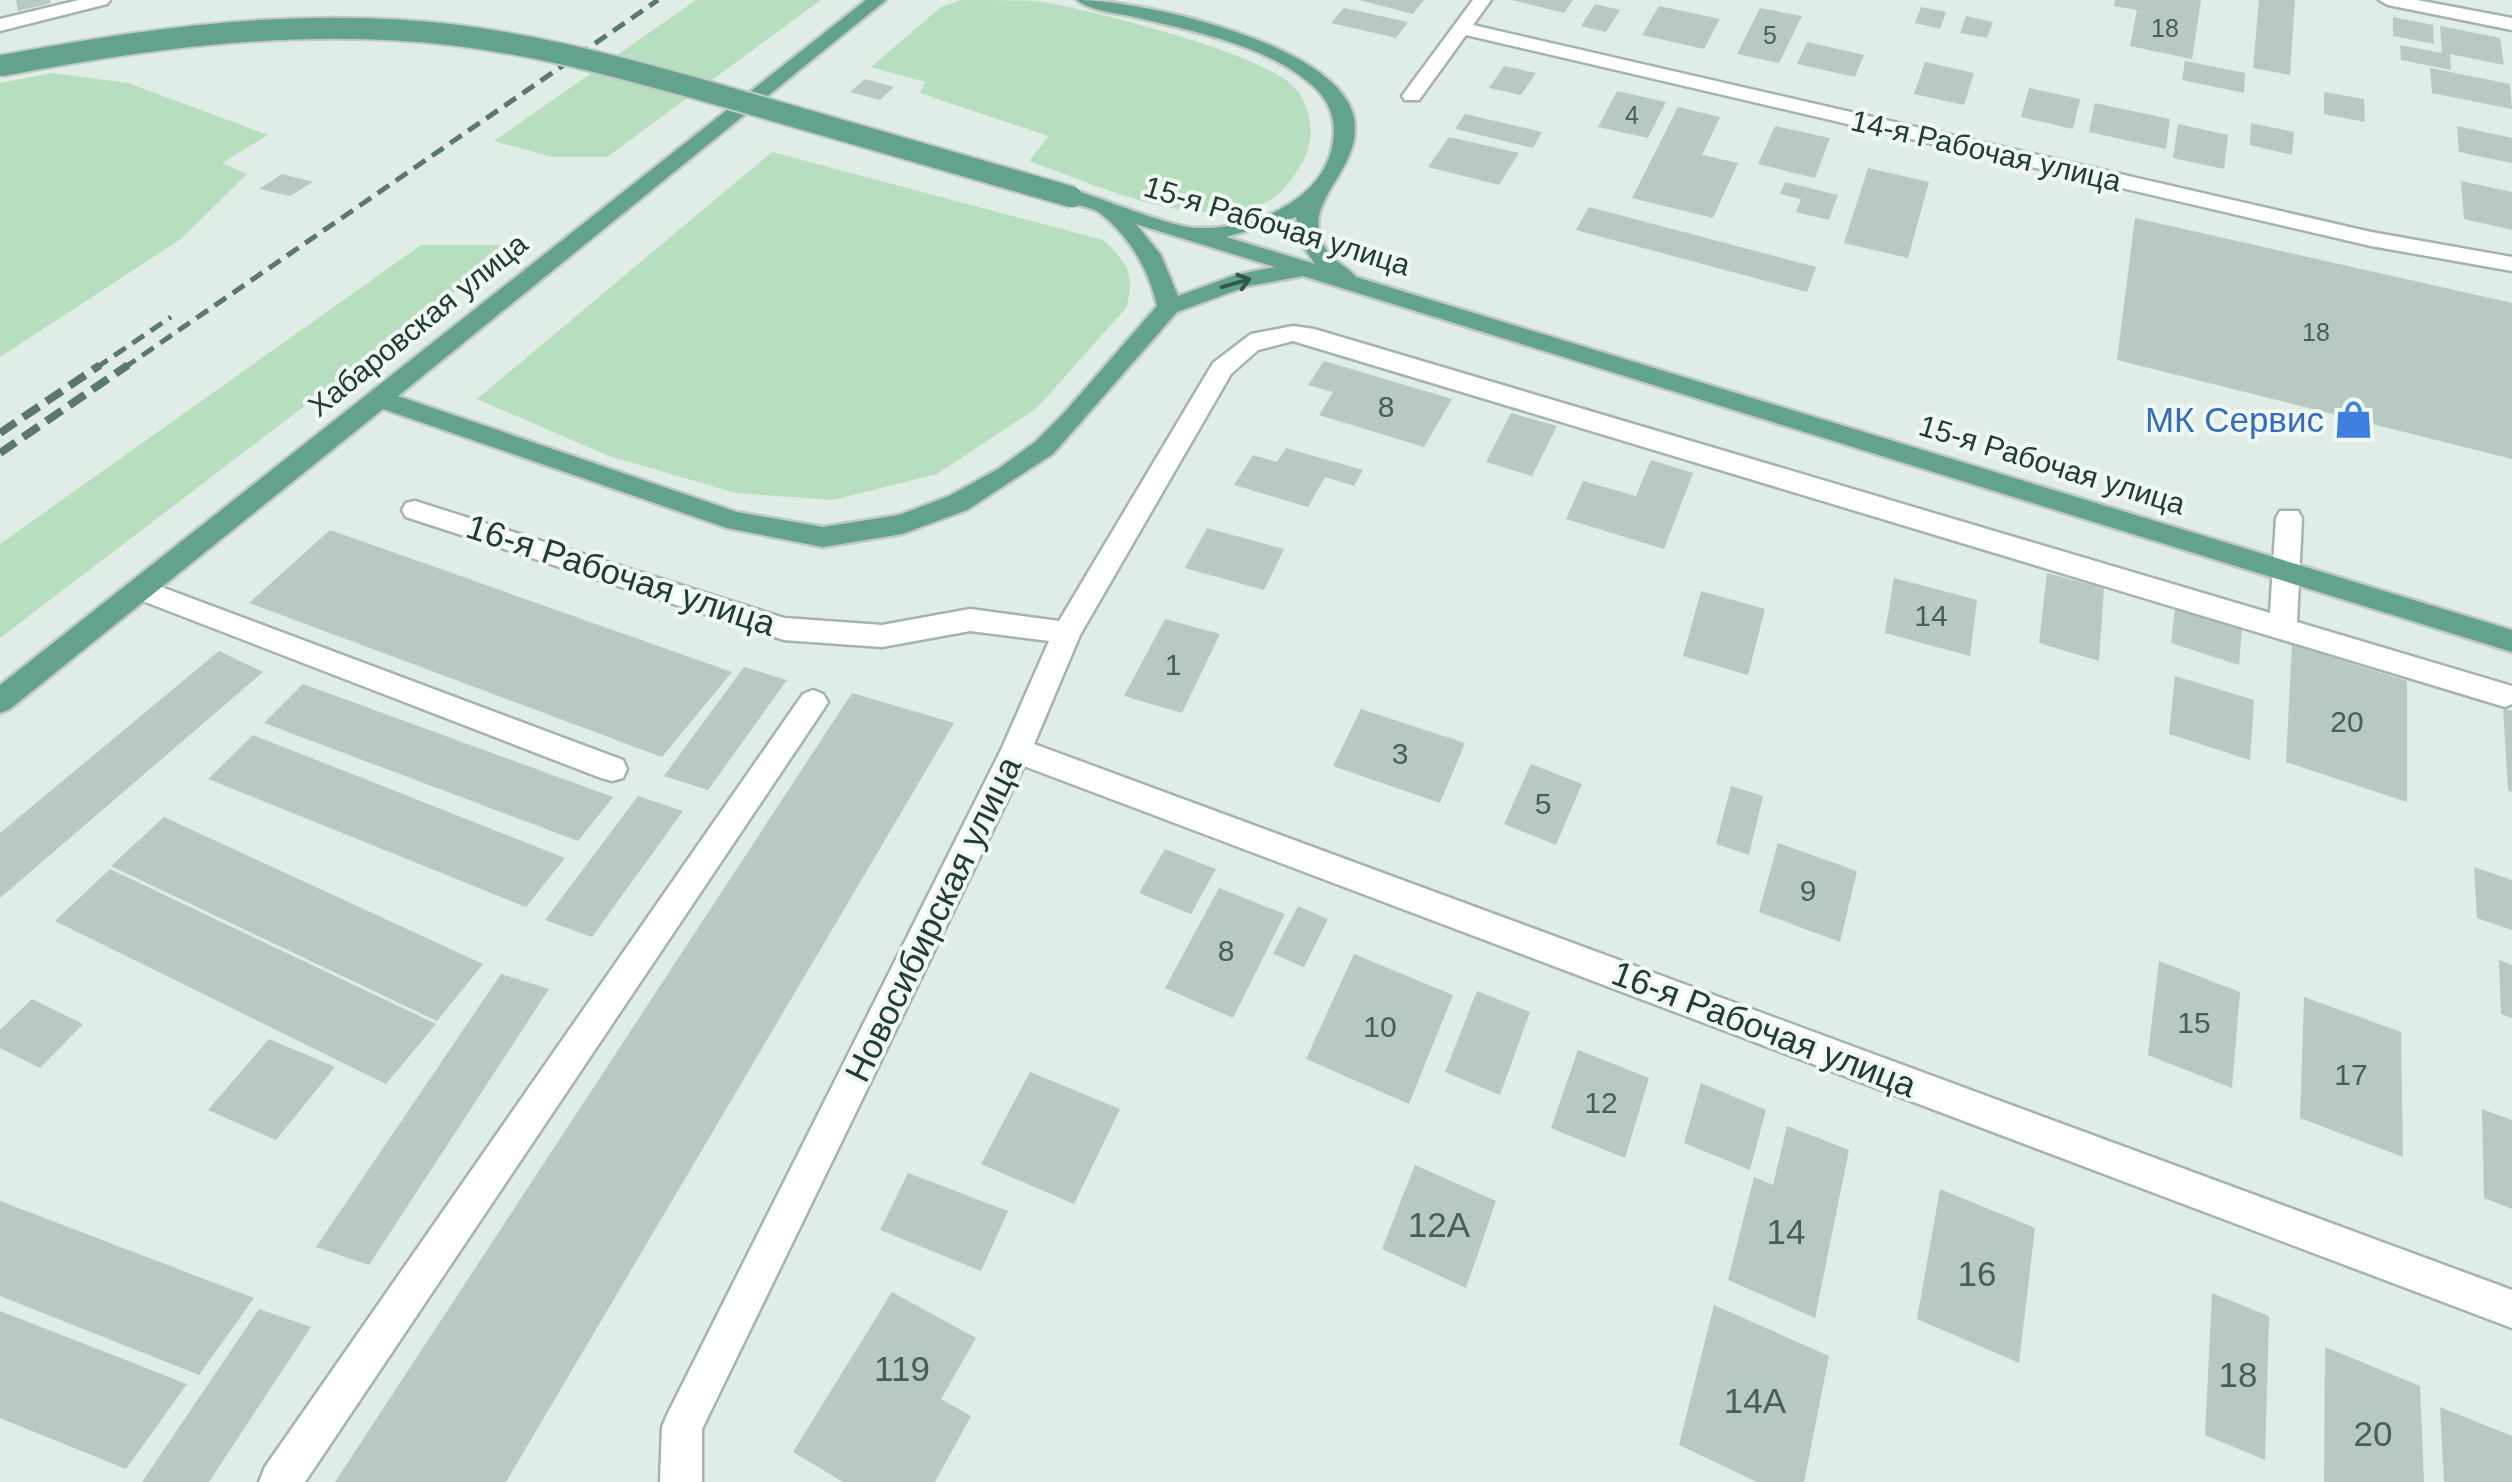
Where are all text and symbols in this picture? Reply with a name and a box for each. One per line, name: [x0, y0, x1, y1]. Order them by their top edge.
house number: 18: [2151, 14, 2179, 42]
house number: 5: [1763, 21, 1777, 49]
house number: 4: [1625, 101, 1639, 129]
street label: 14-я Рабочая улица: [1848, 103, 2125, 198]
street label: 15-я Рабочая улица: [1140, 169, 1414, 282]
street label: Хабаровская улица: [302, 226, 534, 423]
one-way arrow: [1219, 272, 1251, 291]
house number: 18: [2302, 318, 2330, 346]
house number: 8: [1378, 390, 1394, 423]
shop icon: МК Сервис: [2333, 399, 2375, 441]
place label: МК Сервис: [2145, 400, 2324, 439]
street label: 15-я Рабочая улица: [1915, 408, 2189, 521]
street label: 16-я Рабочая улица: [462, 506, 781, 643]
house number: 14: [1914, 599, 1948, 632]
house number: 1: [1165, 648, 1181, 681]
house number: 20: [2330, 705, 2364, 738]
house number: 3: [1392, 737, 1408, 770]
street label: Новосибирская улица: [837, 750, 1028, 1088]
house number: 5: [1535, 787, 1551, 820]
house number: 9: [1800, 874, 1816, 907]
house number: 8: [1218, 934, 1234, 967]
street label: 16-я Рабочая улица: [1607, 953, 1922, 1105]
house number: 15: [2177, 1006, 2211, 1039]
house number: 10: [1363, 1010, 1397, 1043]
house number: 17: [2334, 1058, 2368, 1091]
house number: 12: [1584, 1086, 1618, 1119]
house number: 12А: [1408, 1205, 1471, 1244]
house number: 14: [1767, 1212, 1805, 1251]
house number: 16: [1958, 1254, 1996, 1293]
house number: 119: [874, 1349, 930, 1388]
house number: 18: [2219, 1355, 2257, 1394]
house number: 14А: [1724, 1381, 1787, 1420]
house number: 20: [2354, 1414, 2392, 1453]

